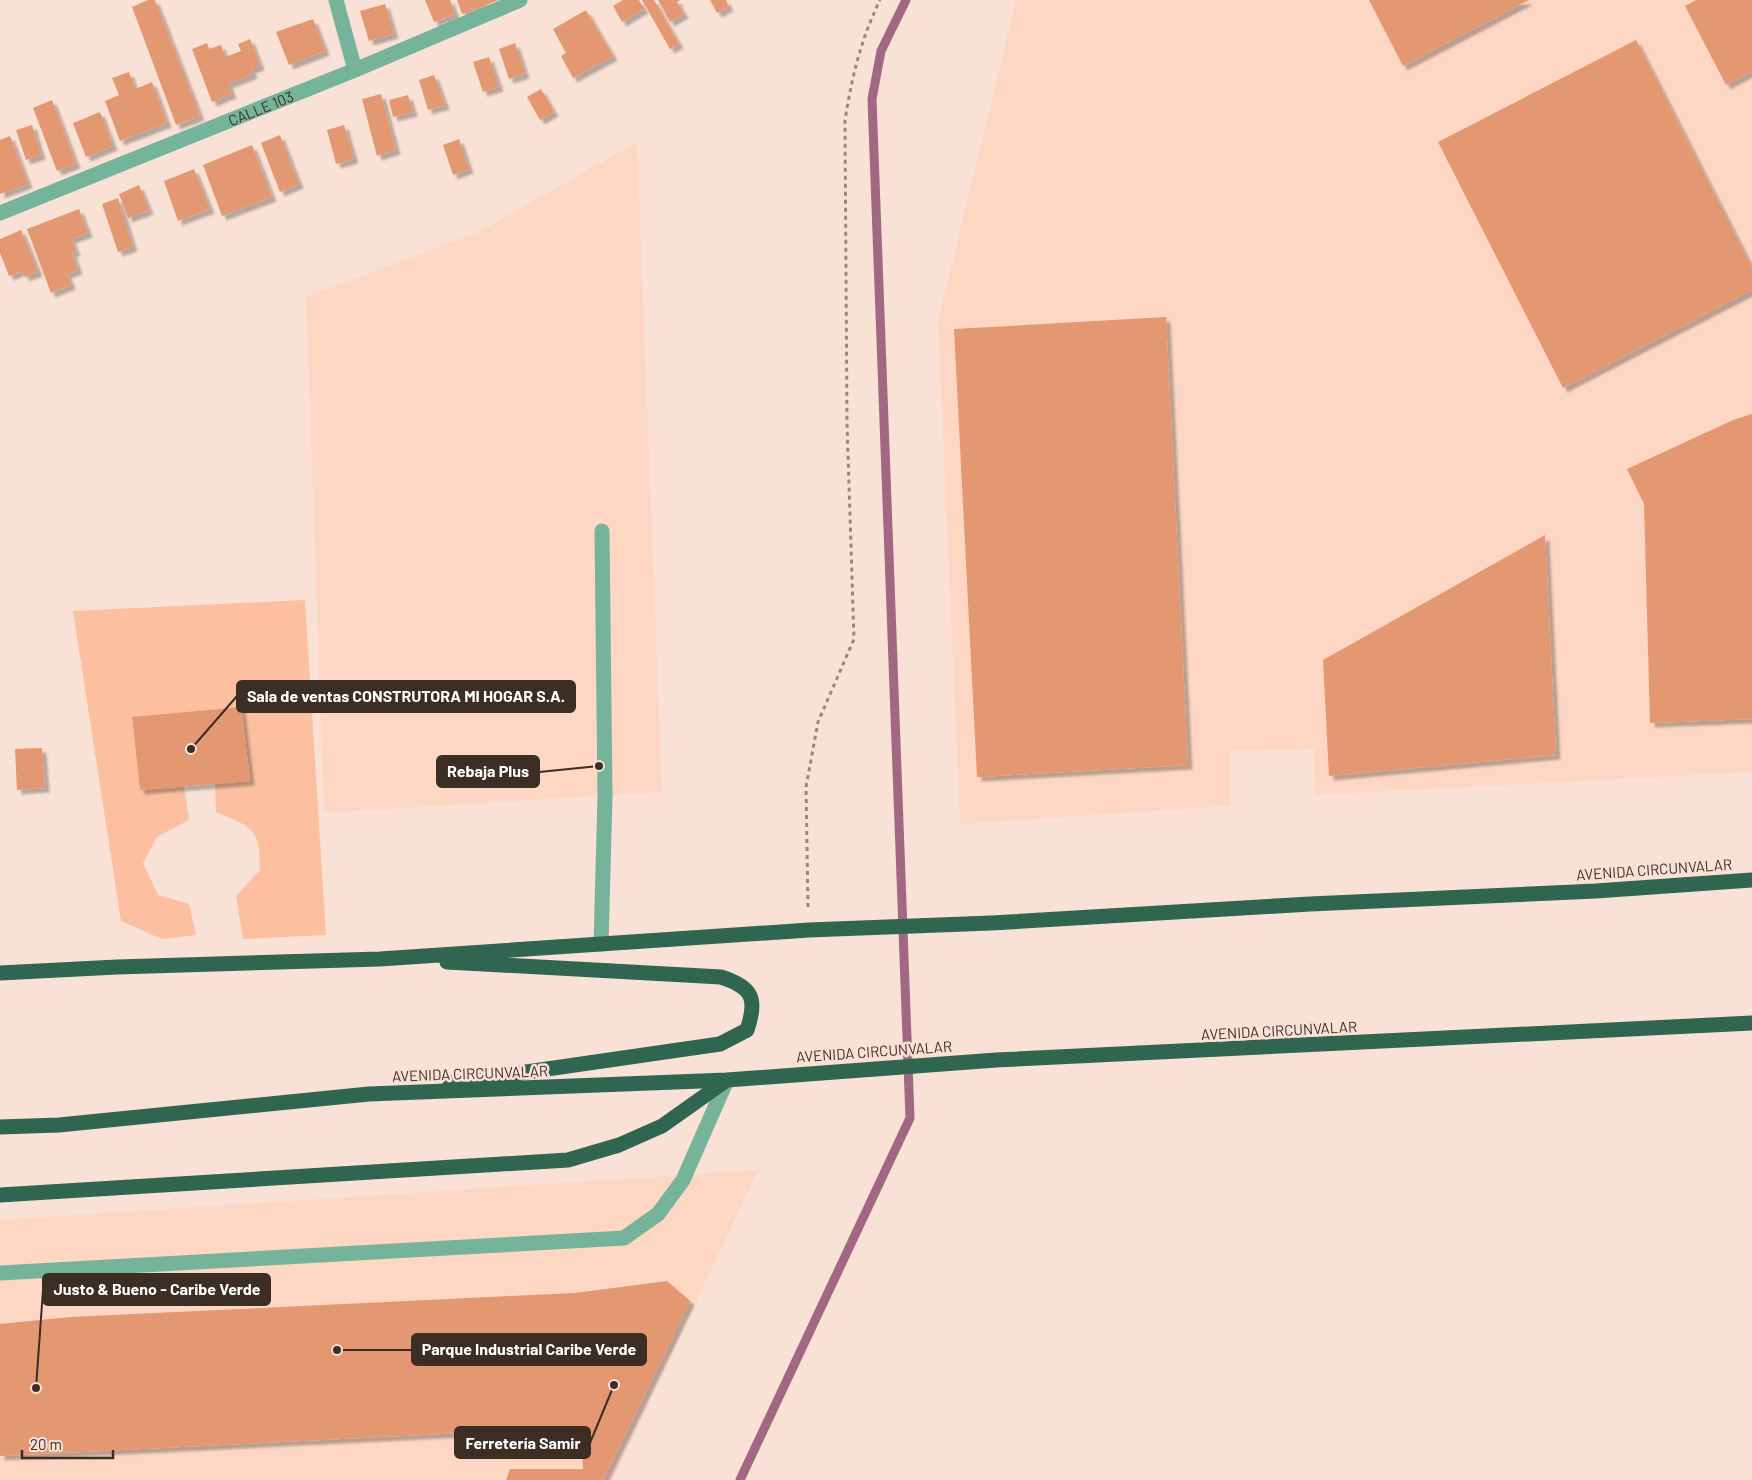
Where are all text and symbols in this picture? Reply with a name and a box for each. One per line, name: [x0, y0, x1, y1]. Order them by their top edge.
street label: CALLE 103: [225, 87, 296, 129]
callout: Sala de ventas CONSTRUTORA MI HOGAR S.A.: [237, 681, 575, 712]
text: Sala de ventas CONSTRUTORA MI HOGAR S.A.: [247, 686, 565, 705]
callout: Rebaja Plus: [437, 756, 539, 787]
text: Rebaja Plus: [447, 761, 529, 780]
street label: AVENIDA CIRCUNVALAR: [1575, 855, 1733, 883]
street label: AVENIDA CIRCUNVALAR: [1201, 1017, 1357, 1043]
street label: AVENIDA CIRCUNVALAR: [795, 1037, 953, 1065]
street label: AVENIDA CIRCUNVALAR: [392, 1061, 548, 1085]
callout: Justo & Bueno - Caribe Verde: [43, 1274, 270, 1305]
text: Justo & Bueno - Caribe Verde: [53, 1279, 261, 1298]
callout: Parque Industrial Caribe Verde: [412, 1334, 646, 1365]
text: Parque Industrial Caribe Verde: [422, 1339, 637, 1358]
callout: Ferretería Samir: [455, 1427, 590, 1458]
scale bar: [22, 1428, 114, 1460]
text: Ferretería Samir: [465, 1433, 581, 1452]
text: 20 m: [30, 1435, 62, 1453]

